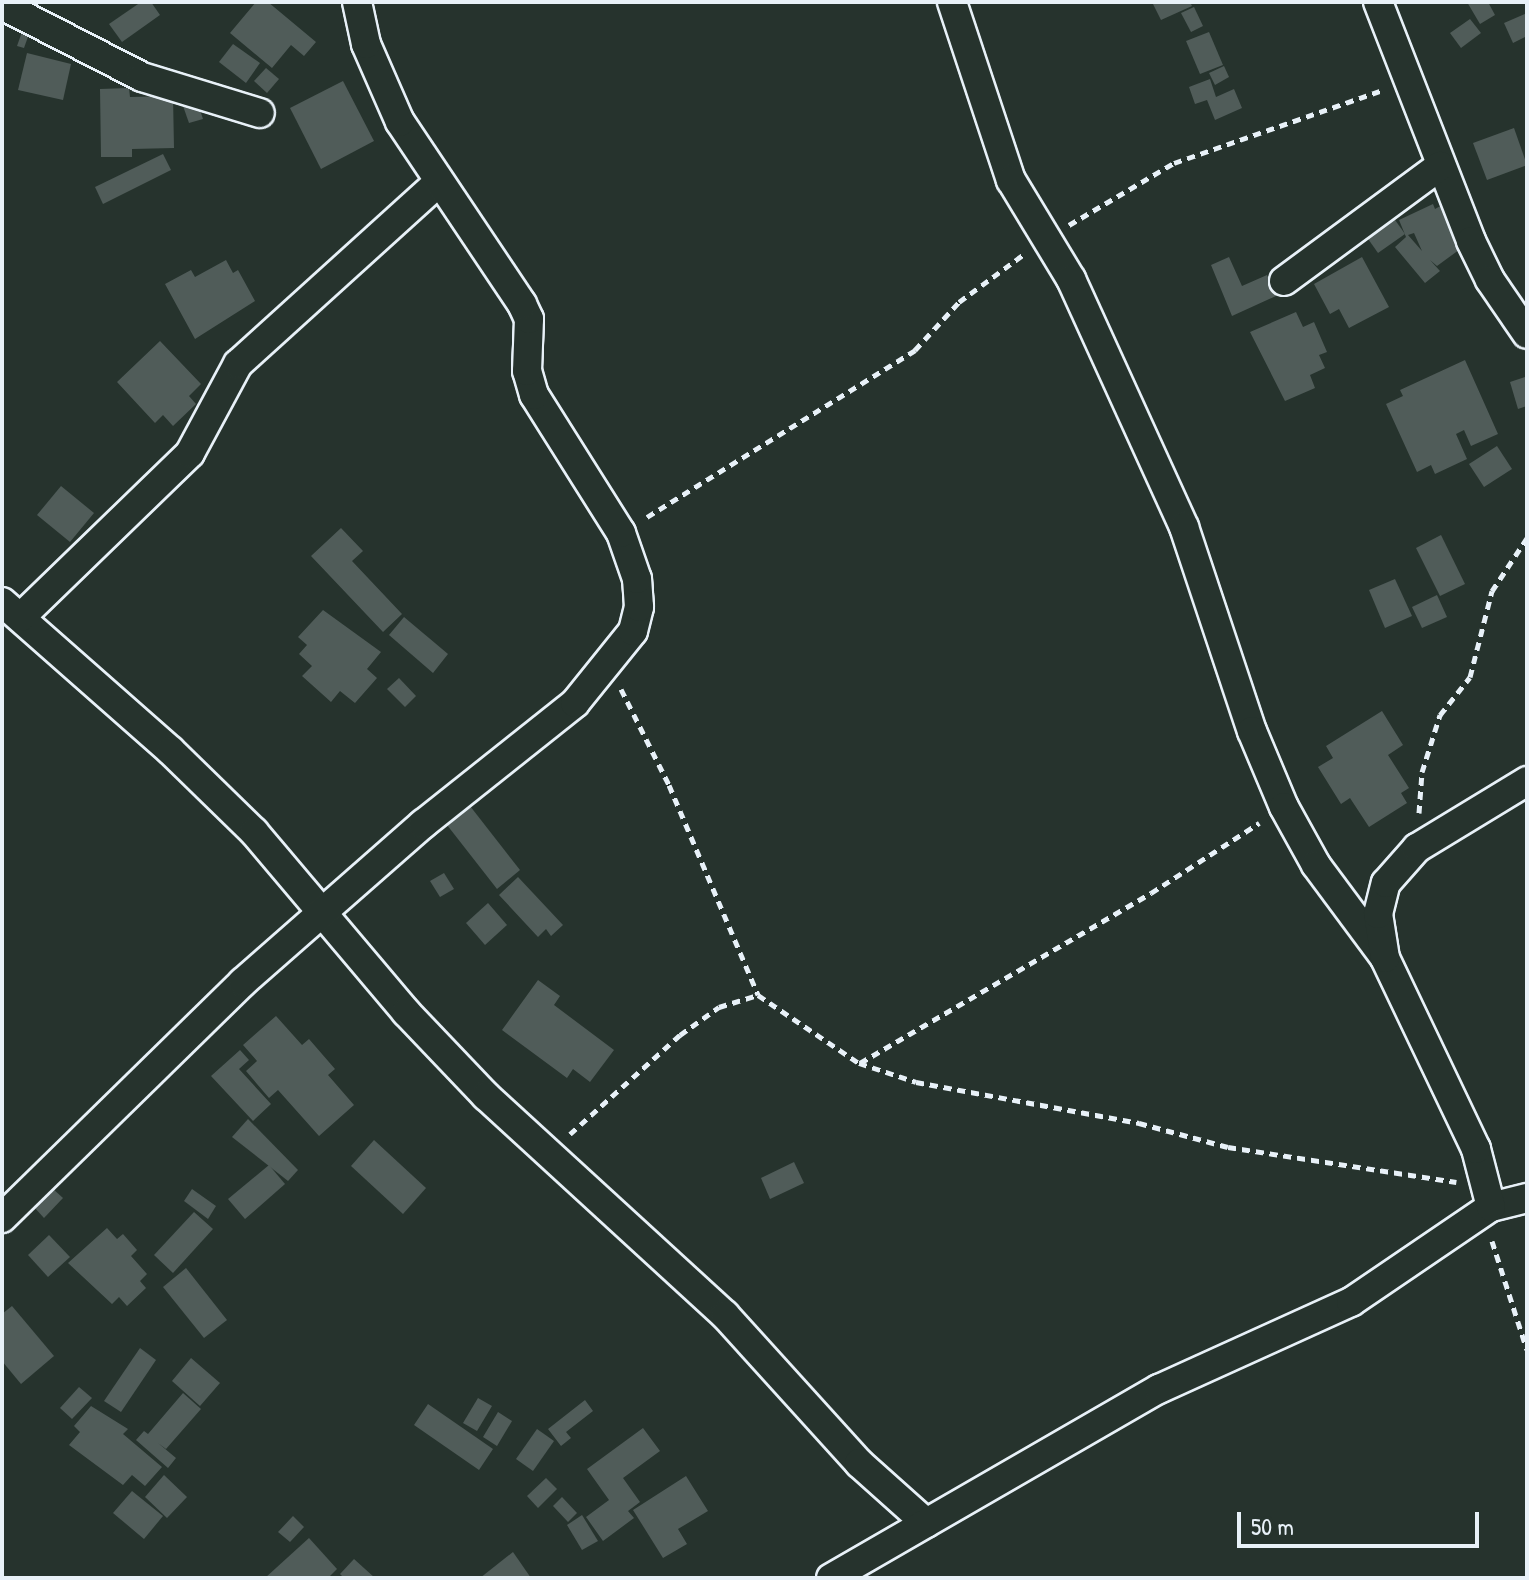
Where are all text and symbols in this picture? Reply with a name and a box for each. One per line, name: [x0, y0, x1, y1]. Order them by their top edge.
scale bar: [1241, 1496, 1483, 1546]
text: 50 m: [1251, 1510, 1294, 1542]

